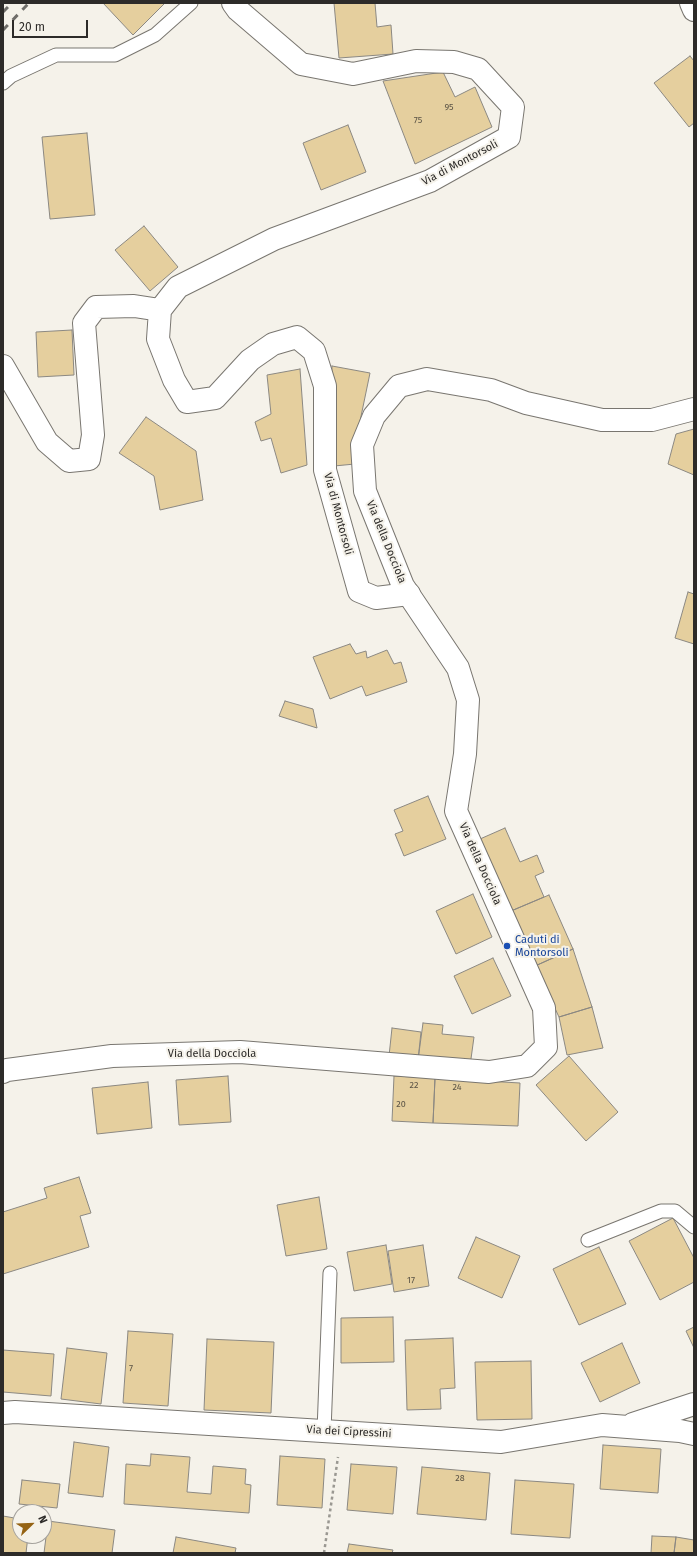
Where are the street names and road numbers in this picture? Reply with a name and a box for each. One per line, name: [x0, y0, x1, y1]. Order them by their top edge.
street label: Via di Montorsoli: [420, 137, 500, 189]
street label: Via di Montorsoli: [321, 472, 355, 556]
street label: Via della Docciola: [363, 499, 409, 585]
street label: Via della Docciola: [456, 821, 504, 907]
street label: Via della Docciola: [168, 1047, 256, 1061]
street label: Via dei Cipressini: [306, 1423, 392, 1441]

